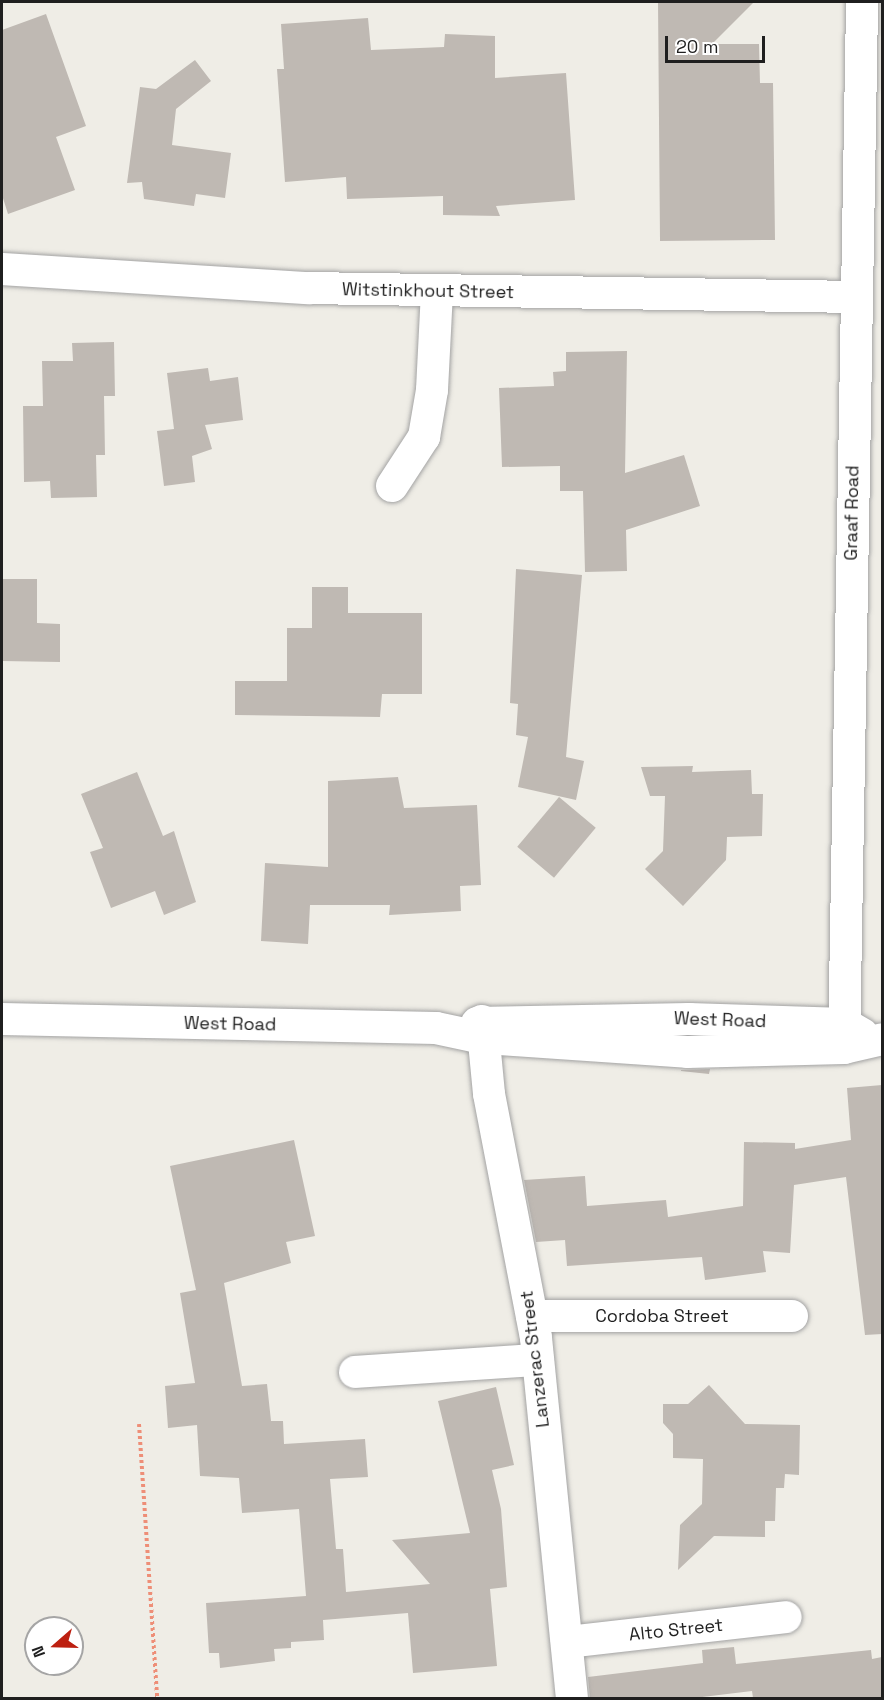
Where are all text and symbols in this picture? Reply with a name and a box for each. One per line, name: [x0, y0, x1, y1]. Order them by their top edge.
scale bar: [668, 24, 768, 62]
text: 20 m: [676, 35, 719, 58]
street label: Witstinkhout Street: [342, 279, 514, 303]
street label: Graaf Road: [840, 465, 864, 561]
street label: West Road: [673, 1008, 767, 1032]
street label: West Road: [184, 1012, 276, 1036]
street label: Lanzerac Street: [516, 1289, 554, 1429]
street label: Cordoba Street: [595, 1305, 729, 1327]
street label: Alto Street: [628, 1614, 724, 1646]
north arrow: [24, 1616, 84, 1676]
text: N: [27, 1643, 50, 1660]

